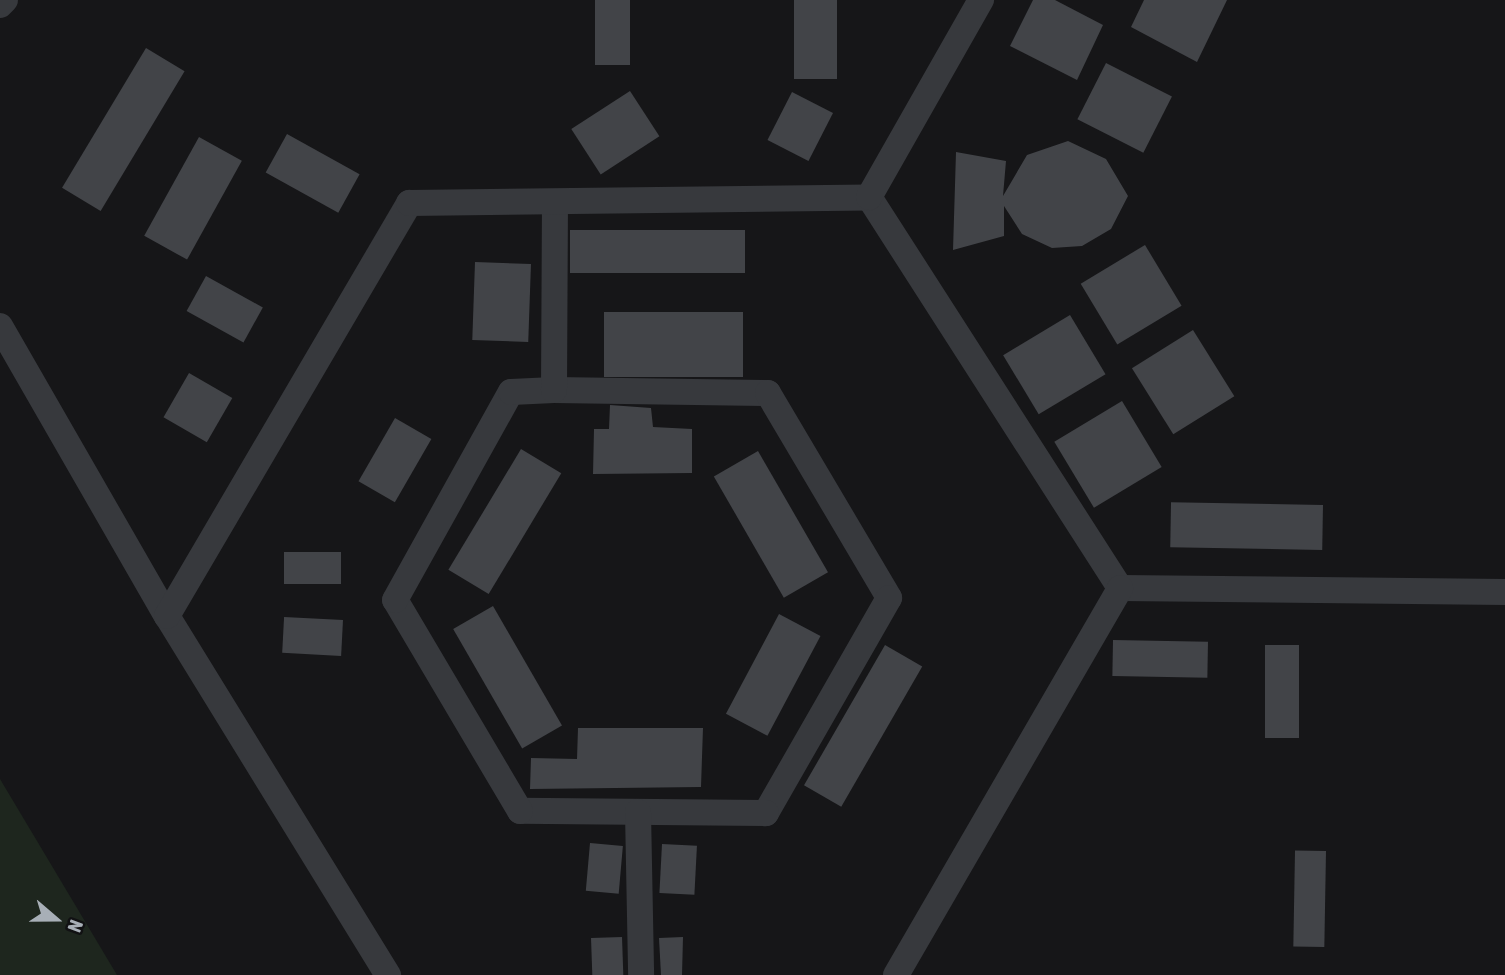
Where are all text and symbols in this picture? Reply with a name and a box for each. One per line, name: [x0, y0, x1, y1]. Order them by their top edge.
north arrow: [21, 884, 91, 954]
text: N: [63, 917, 88, 935]

